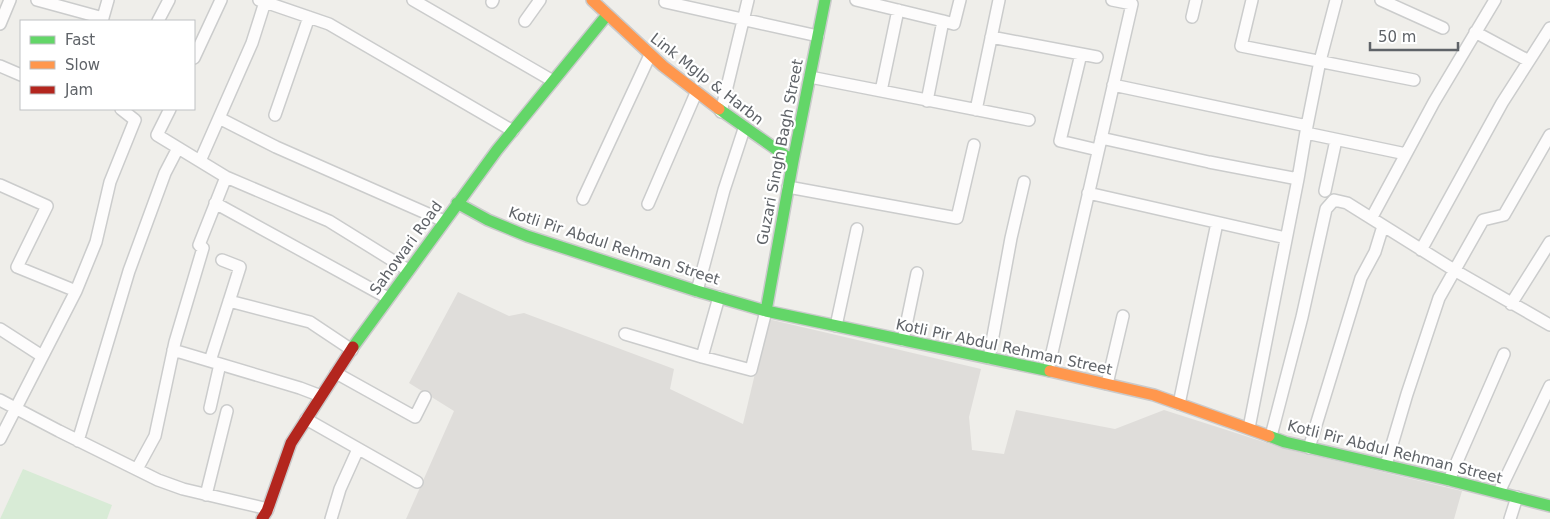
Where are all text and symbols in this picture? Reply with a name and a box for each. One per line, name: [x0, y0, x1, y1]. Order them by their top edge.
legend: [20, 20, 195, 110]
scale bar: [1370, 20, 1458, 52]
text: 50 m: [1378, 28, 1416, 46]
street label: Link Mglp & Harbn: [647, 29, 767, 129]
text: Fast: [65, 31, 95, 49]
text: Slow: [65, 56, 100, 74]
street label: Guzari Singh Bagh Street: [753, 57, 807, 247]
text: Jam: [64, 81, 93, 99]
street label: Sahowari Road: [366, 198, 446, 298]
street label: Kotli Pir Abdul Rehman Street: [506, 203, 722, 289]
street label: Kotli Pir Abdul Rehman Street: [894, 315, 1114, 379]
street label: Kotli Pir Abdul Rehman Street: [1286, 417, 1504, 487]

